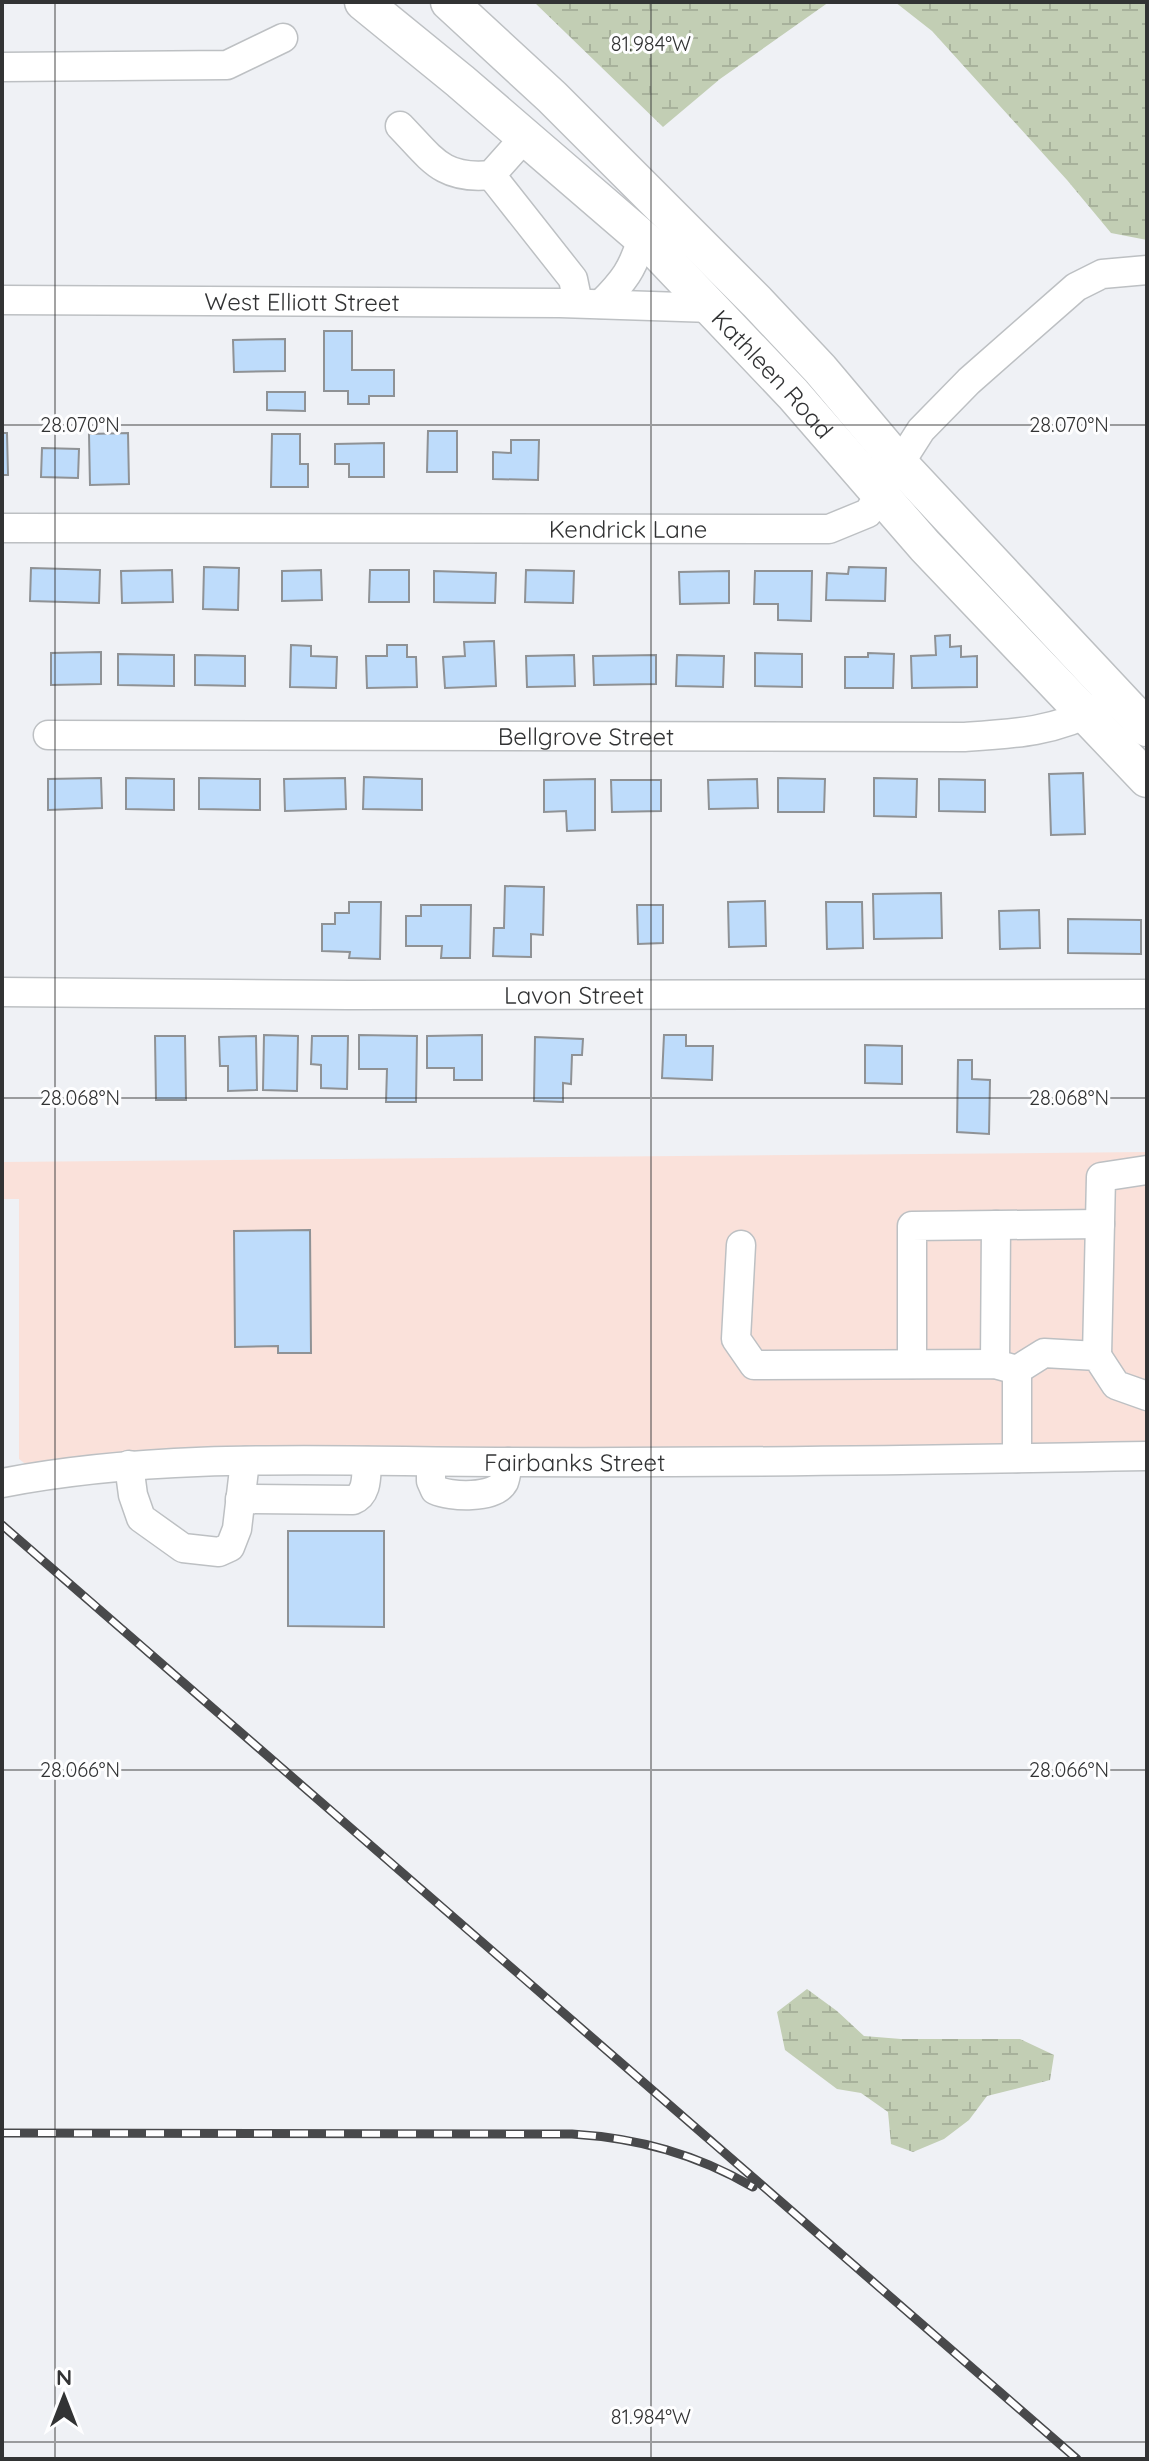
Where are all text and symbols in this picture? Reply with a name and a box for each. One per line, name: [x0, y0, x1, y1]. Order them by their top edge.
text: 81.984°W: [611, 31, 691, 56]
street label: West Elliott Street: [204, 286, 400, 317]
street label: Kathleen Road: [706, 303, 840, 444]
text: 28.070°N: [40, 412, 120, 437]
text: 28.070°N: [1029, 412, 1109, 437]
street label: Kendrick Lane: [549, 514, 707, 544]
street label: Bellgrove Street: [498, 721, 674, 751]
street label: Lavon Street: [504, 980, 644, 1010]
text: 28.068°N: [40, 1085, 120, 1110]
text: 28.068°N: [1029, 1085, 1109, 1110]
street label: Fairbanks Street: [484, 1447, 665, 1477]
text: 28.066°N: [40, 1757, 120, 1782]
text: 28.066°N: [1029, 1757, 1109, 1782]
north arrow: [24, 2357, 104, 2437]
text: N: [56, 2363, 72, 2391]
text: 81.984°W: [611, 2404, 691, 2429]

